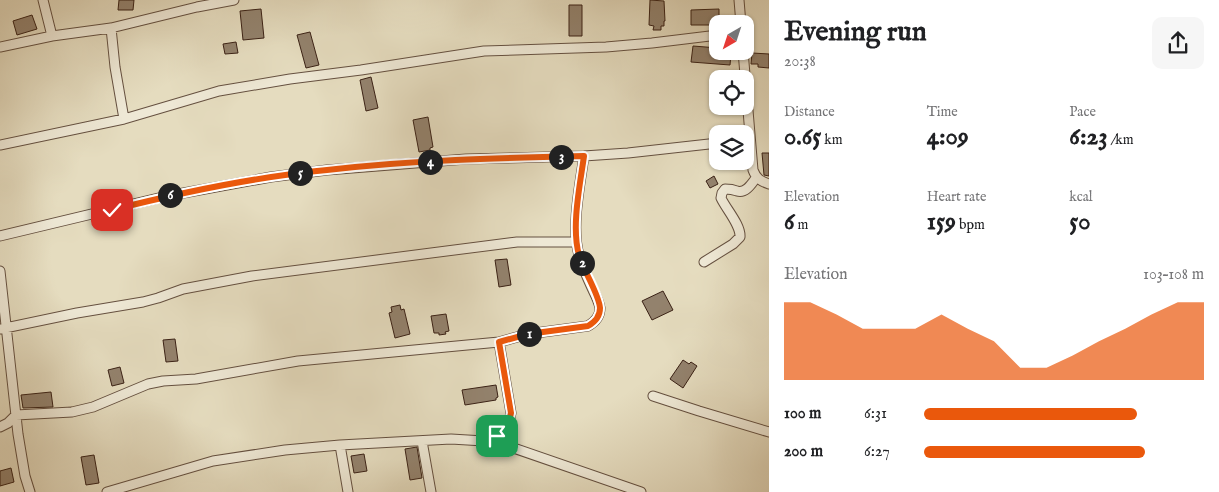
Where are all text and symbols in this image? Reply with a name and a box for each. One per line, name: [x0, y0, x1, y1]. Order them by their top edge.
north arrow: [709, 15, 754, 60]
map controls: [709, 15, 754, 170]
text: Evening run: [784, 15, 927, 50]
button: share: [1152, 17, 1204, 69]
text: 20:38: [784, 52, 816, 72]
button: locate: [709, 70, 754, 115]
text: Distance: [784, 103, 835, 121]
text: Time: [927, 103, 958, 121]
text: Pace: [1069, 103, 1096, 121]
text: 0.65: [784, 121, 821, 153]
text: 4:09: [927, 121, 969, 153]
text: 6:23: [1069, 121, 1108, 153]
button: layers: [709, 125, 754, 170]
text: km: [821, 131, 843, 149]
text: /km: [1108, 131, 1134, 149]
pin: 3: [548, 144, 574, 170]
text: 3: [559, 148, 564, 166]
pin: 4: [418, 150, 442, 174]
text: 4: [427, 153, 434, 171]
pin: 5: [288, 160, 312, 186]
text: 5: [298, 164, 303, 182]
pin: 6: [158, 182, 182, 208]
text: 6: [168, 186, 173, 204]
text: Elevation: [784, 188, 840, 206]
text: Heart rate: [927, 188, 986, 206]
text: kcal: [1069, 188, 1093, 206]
pin: [91, 189, 133, 231]
icon: check: [98, 196, 126, 224]
text: 6: [784, 206, 795, 238]
text: 159: [927, 206, 956, 238]
text: 50: [1069, 206, 1091, 238]
text: m: [795, 216, 808, 234]
text: bpm: [956, 216, 985, 234]
pin: 2: [570, 250, 594, 276]
text: 2: [579, 254, 586, 272]
text: Elevation: [784, 265, 847, 285]
text: 103–108 m: [1143, 265, 1204, 285]
pin: 1: [516, 322, 542, 346]
text: 1: [527, 325, 532, 343]
text: 100 m: [784, 404, 821, 424]
text: 6:31: [864, 404, 887, 424]
pin: [476, 415, 518, 457]
icon: arrive: [483, 422, 511, 450]
text: 200 m: [784, 442, 823, 462]
text: 6:27: [864, 442, 890, 462]

